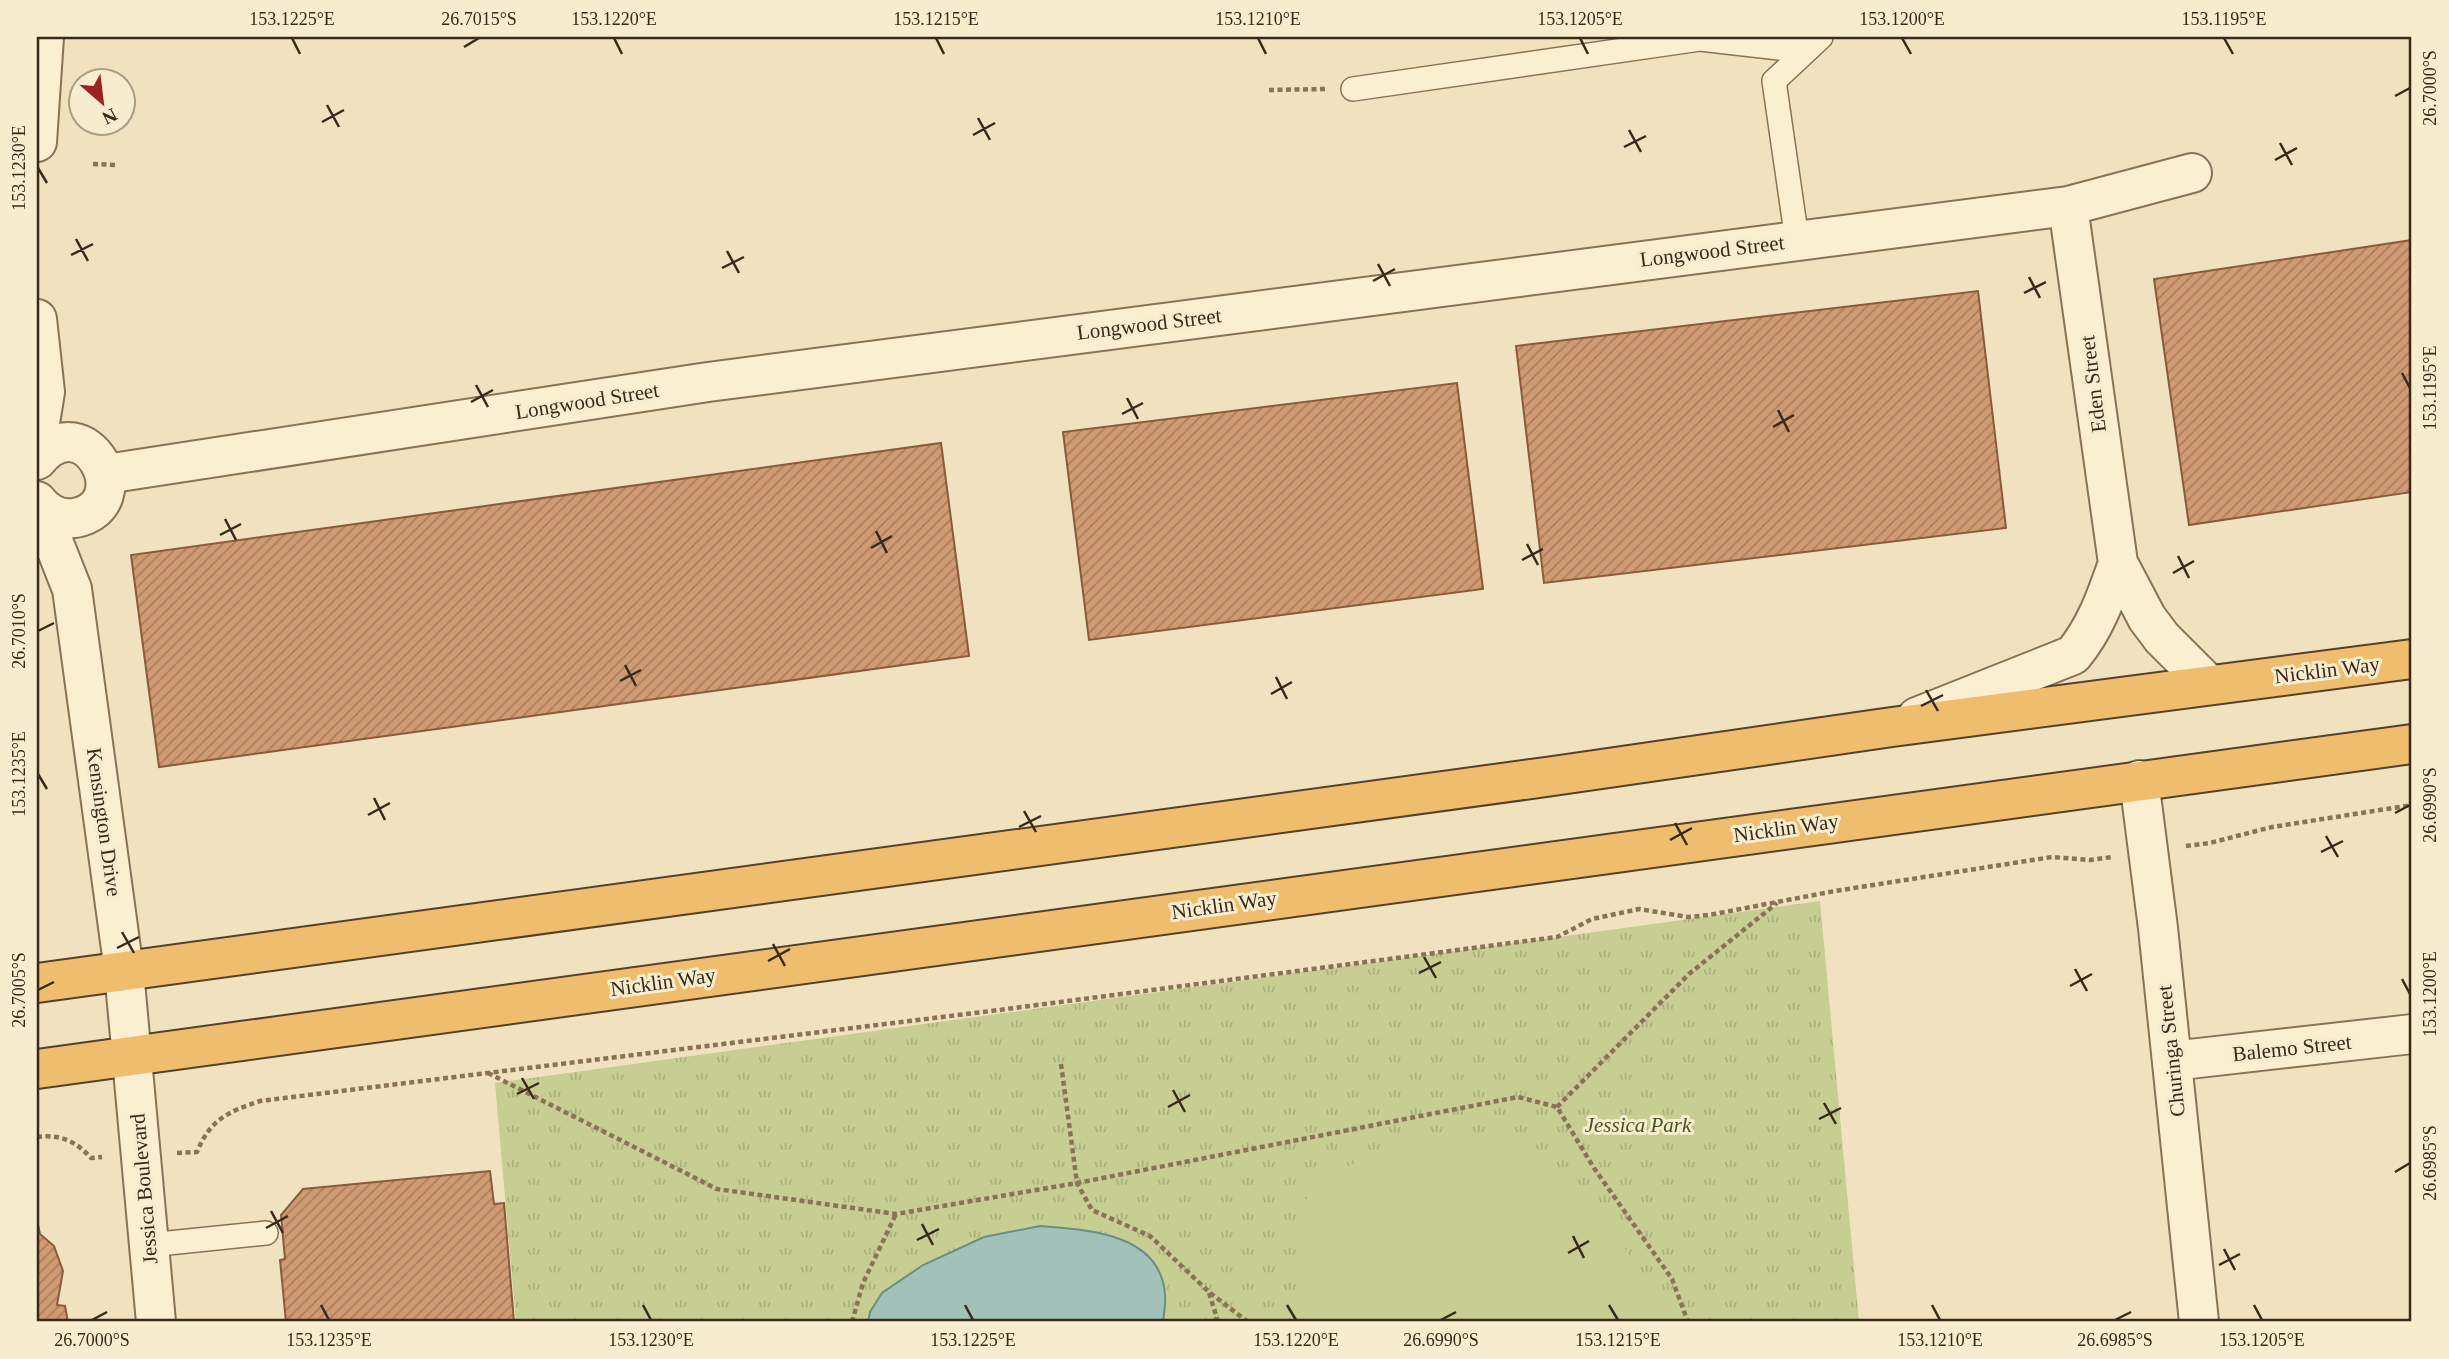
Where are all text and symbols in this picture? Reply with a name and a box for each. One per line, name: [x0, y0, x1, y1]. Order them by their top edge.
text: 153.1225°E: [249, 9, 335, 29]
text: 26.7015°S: [441, 9, 517, 29]
text: 153.1220°E: [571, 9, 657, 29]
text: 153.1215°E: [893, 9, 979, 29]
text: 153.1210°E: [1215, 9, 1301, 29]
text: 153.1205°E: [1537, 9, 1623, 29]
text: 153.1200°E: [1859, 9, 1945, 29]
text: 153.1195°E: [2181, 9, 2267, 29]
text: 26.7000°S: [2420, 50, 2440, 126]
north arrow: [66, 66, 136, 136]
text: N: [99, 104, 121, 129]
text: 153.1230°E: [9, 125, 29, 211]
street label: Longwood Street: [1638, 230, 1786, 272]
street label: Longwood Street: [1075, 303, 1223, 345]
street label: Eden Street: [2075, 334, 2111, 434]
text: 153.1195°E: [2420, 345, 2440, 431]
street label: Longwood Street: [513, 378, 661, 424]
text: 26.7010°S: [9, 593, 29, 669]
street label: Nicklin Way: [2273, 652, 2381, 688]
text: 153.1235°E: [9, 731, 29, 817]
street label: Kensington Drive: [82, 746, 126, 898]
text: 26.6990°S: [2420, 767, 2440, 843]
street label: Nicklin Way: [1732, 809, 1841, 847]
street label: Nicklin Way: [1170, 886, 1279, 924]
text: 153.1200°E: [2420, 951, 2440, 1037]
text: 26.7005°S: [9, 952, 29, 1028]
street label: Nicklin Way: [609, 963, 718, 1001]
street label: Churinga Street: [2152, 984, 2190, 1118]
street label: Balemo Street: [2231, 1030, 2353, 1066]
street label: Jessica Boulevard: [125, 1112, 163, 1265]
park label: Jessica Park: [1585, 1113, 1692, 1137]
text: 26.6985°S: [2420, 1125, 2440, 1201]
text: 26.7000°S: [54, 1330, 130, 1350]
text: 153.1235°E: [286, 1330, 372, 1350]
text: 153.1230°E: [608, 1330, 694, 1350]
text: 153.1225°E: [930, 1330, 1016, 1350]
text: 153.1220°E: [1253, 1330, 1339, 1350]
text: 26.6990°S: [1403, 1330, 1479, 1350]
text: 153.1215°E: [1575, 1330, 1661, 1350]
text: 153.1210°E: [1897, 1330, 1983, 1350]
text: 26.6985°S: [2077, 1330, 2153, 1350]
text: 153.1205°E: [2219, 1330, 2305, 1350]

